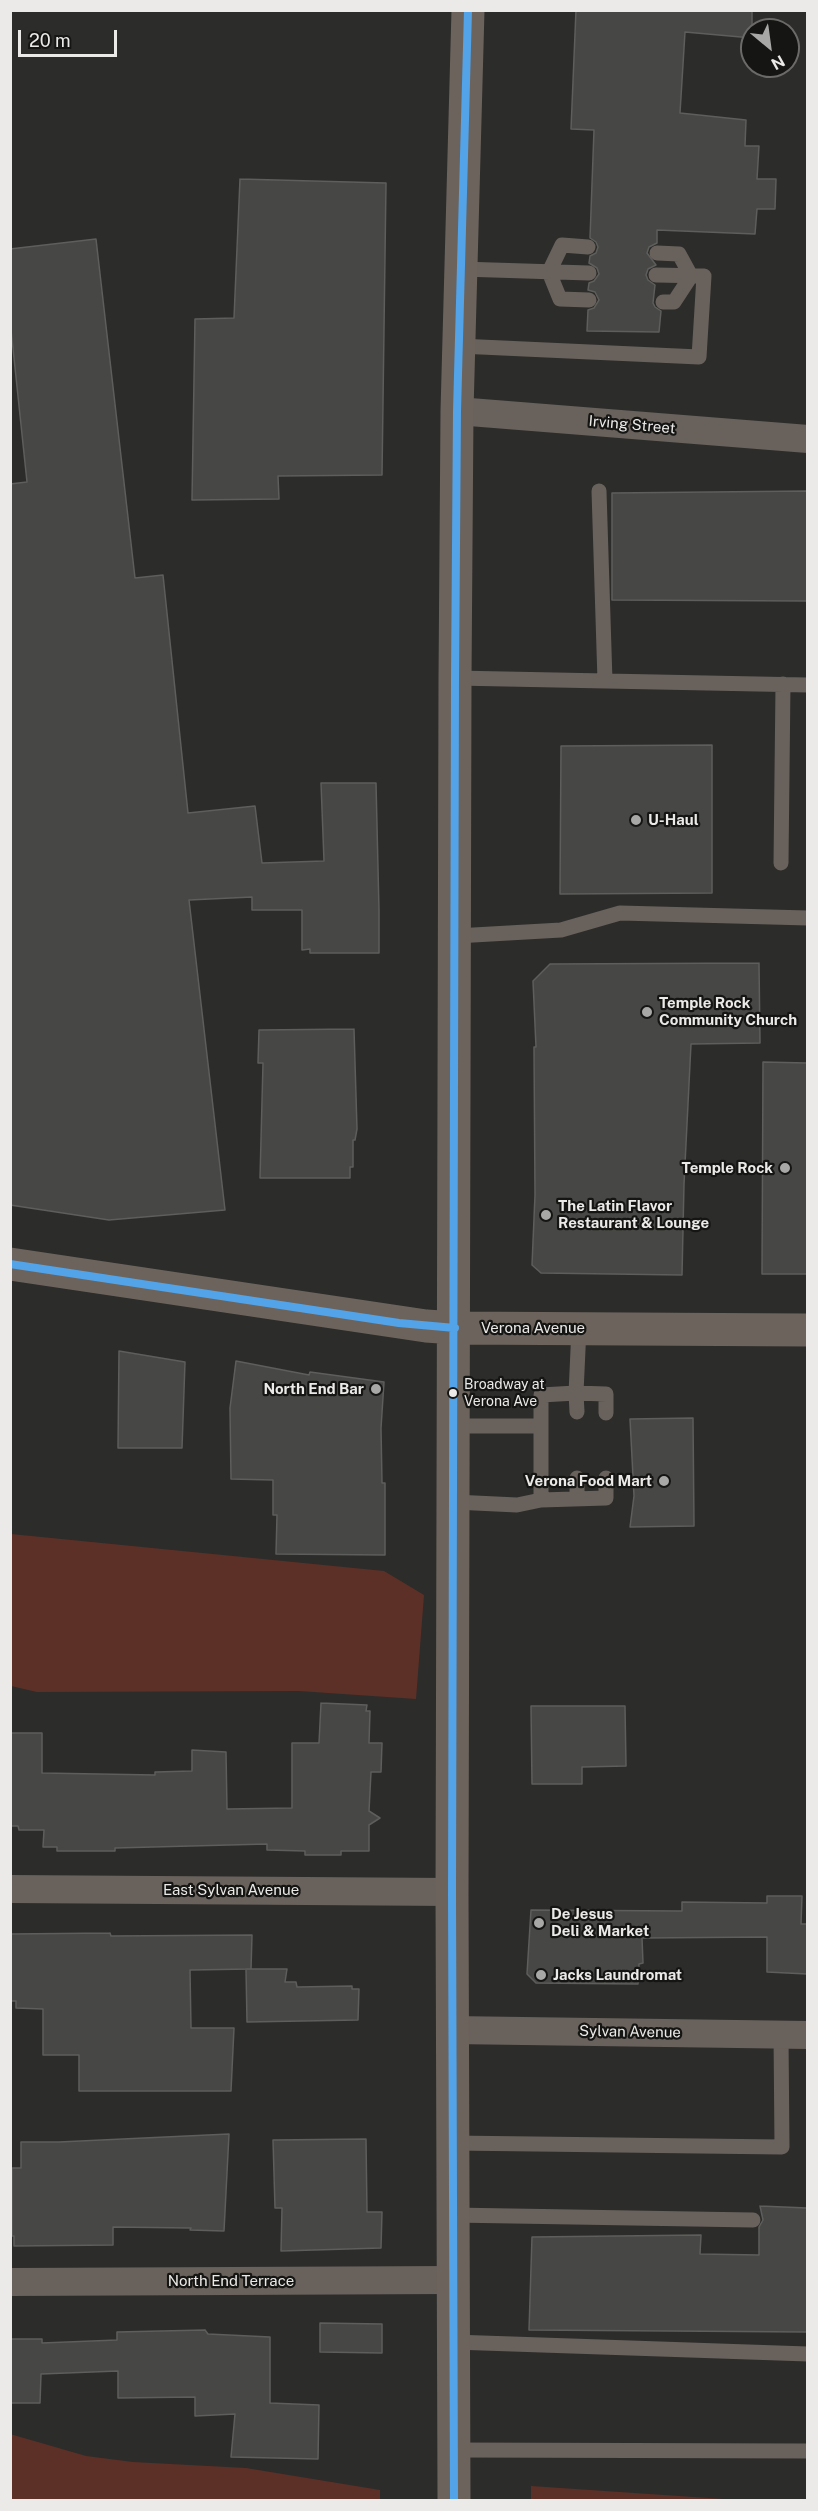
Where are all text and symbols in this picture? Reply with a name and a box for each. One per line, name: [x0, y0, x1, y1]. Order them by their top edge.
scale bar: [21, 18, 120, 56]
north arrow: [740, 18, 800, 78]
text: 20 m: [29, 30, 71, 51]
text: N: [768, 51, 788, 74]
street label: Irving Street: [588, 412, 676, 438]
place label: U-Haul: [648, 811, 699, 829]
marker: U-Haul: [629, 813, 643, 827]
place label: Temple Rock Community Church: [659, 994, 797, 1029]
marker: Temple Rock Community Church: [640, 1005, 654, 1019]
place label: Temple Rock: [682, 1159, 773, 1177]
marker: Temple Rock: [778, 1161, 792, 1175]
place label: The Latin Flavor Restaurant & Lounge: [558, 1197, 709, 1232]
marker: The Latin Flavor Restaurant & Lounge: [539, 1208, 553, 1222]
street label: Verona Avenue: [481, 1319, 585, 1337]
place label: Broadway at Verona Ave: [464, 1377, 545, 1410]
place label: North End Bar: [263, 1380, 364, 1398]
marker: North End Bar: [369, 1382, 383, 1396]
marker: Broadway at Verona Ave: [447, 1387, 459, 1399]
place label: Verona Food Mart: [525, 1472, 652, 1490]
marker: Verona Food Mart: [657, 1474, 671, 1488]
street label: East Sylvan Avenue: [163, 1881, 299, 1899]
place label: De Jesus Deli & Market: [551, 1905, 649, 1940]
marker: De Jesus Deli & Market: [532, 1916, 546, 1930]
place label: Jacks Laundromat: [553, 1966, 682, 1984]
marker: Jacks Laundromat: [534, 1968, 548, 1982]
street label: Sylvan Avenue: [579, 2022, 681, 2042]
street label: North End Terrace: [168, 2272, 294, 2290]

